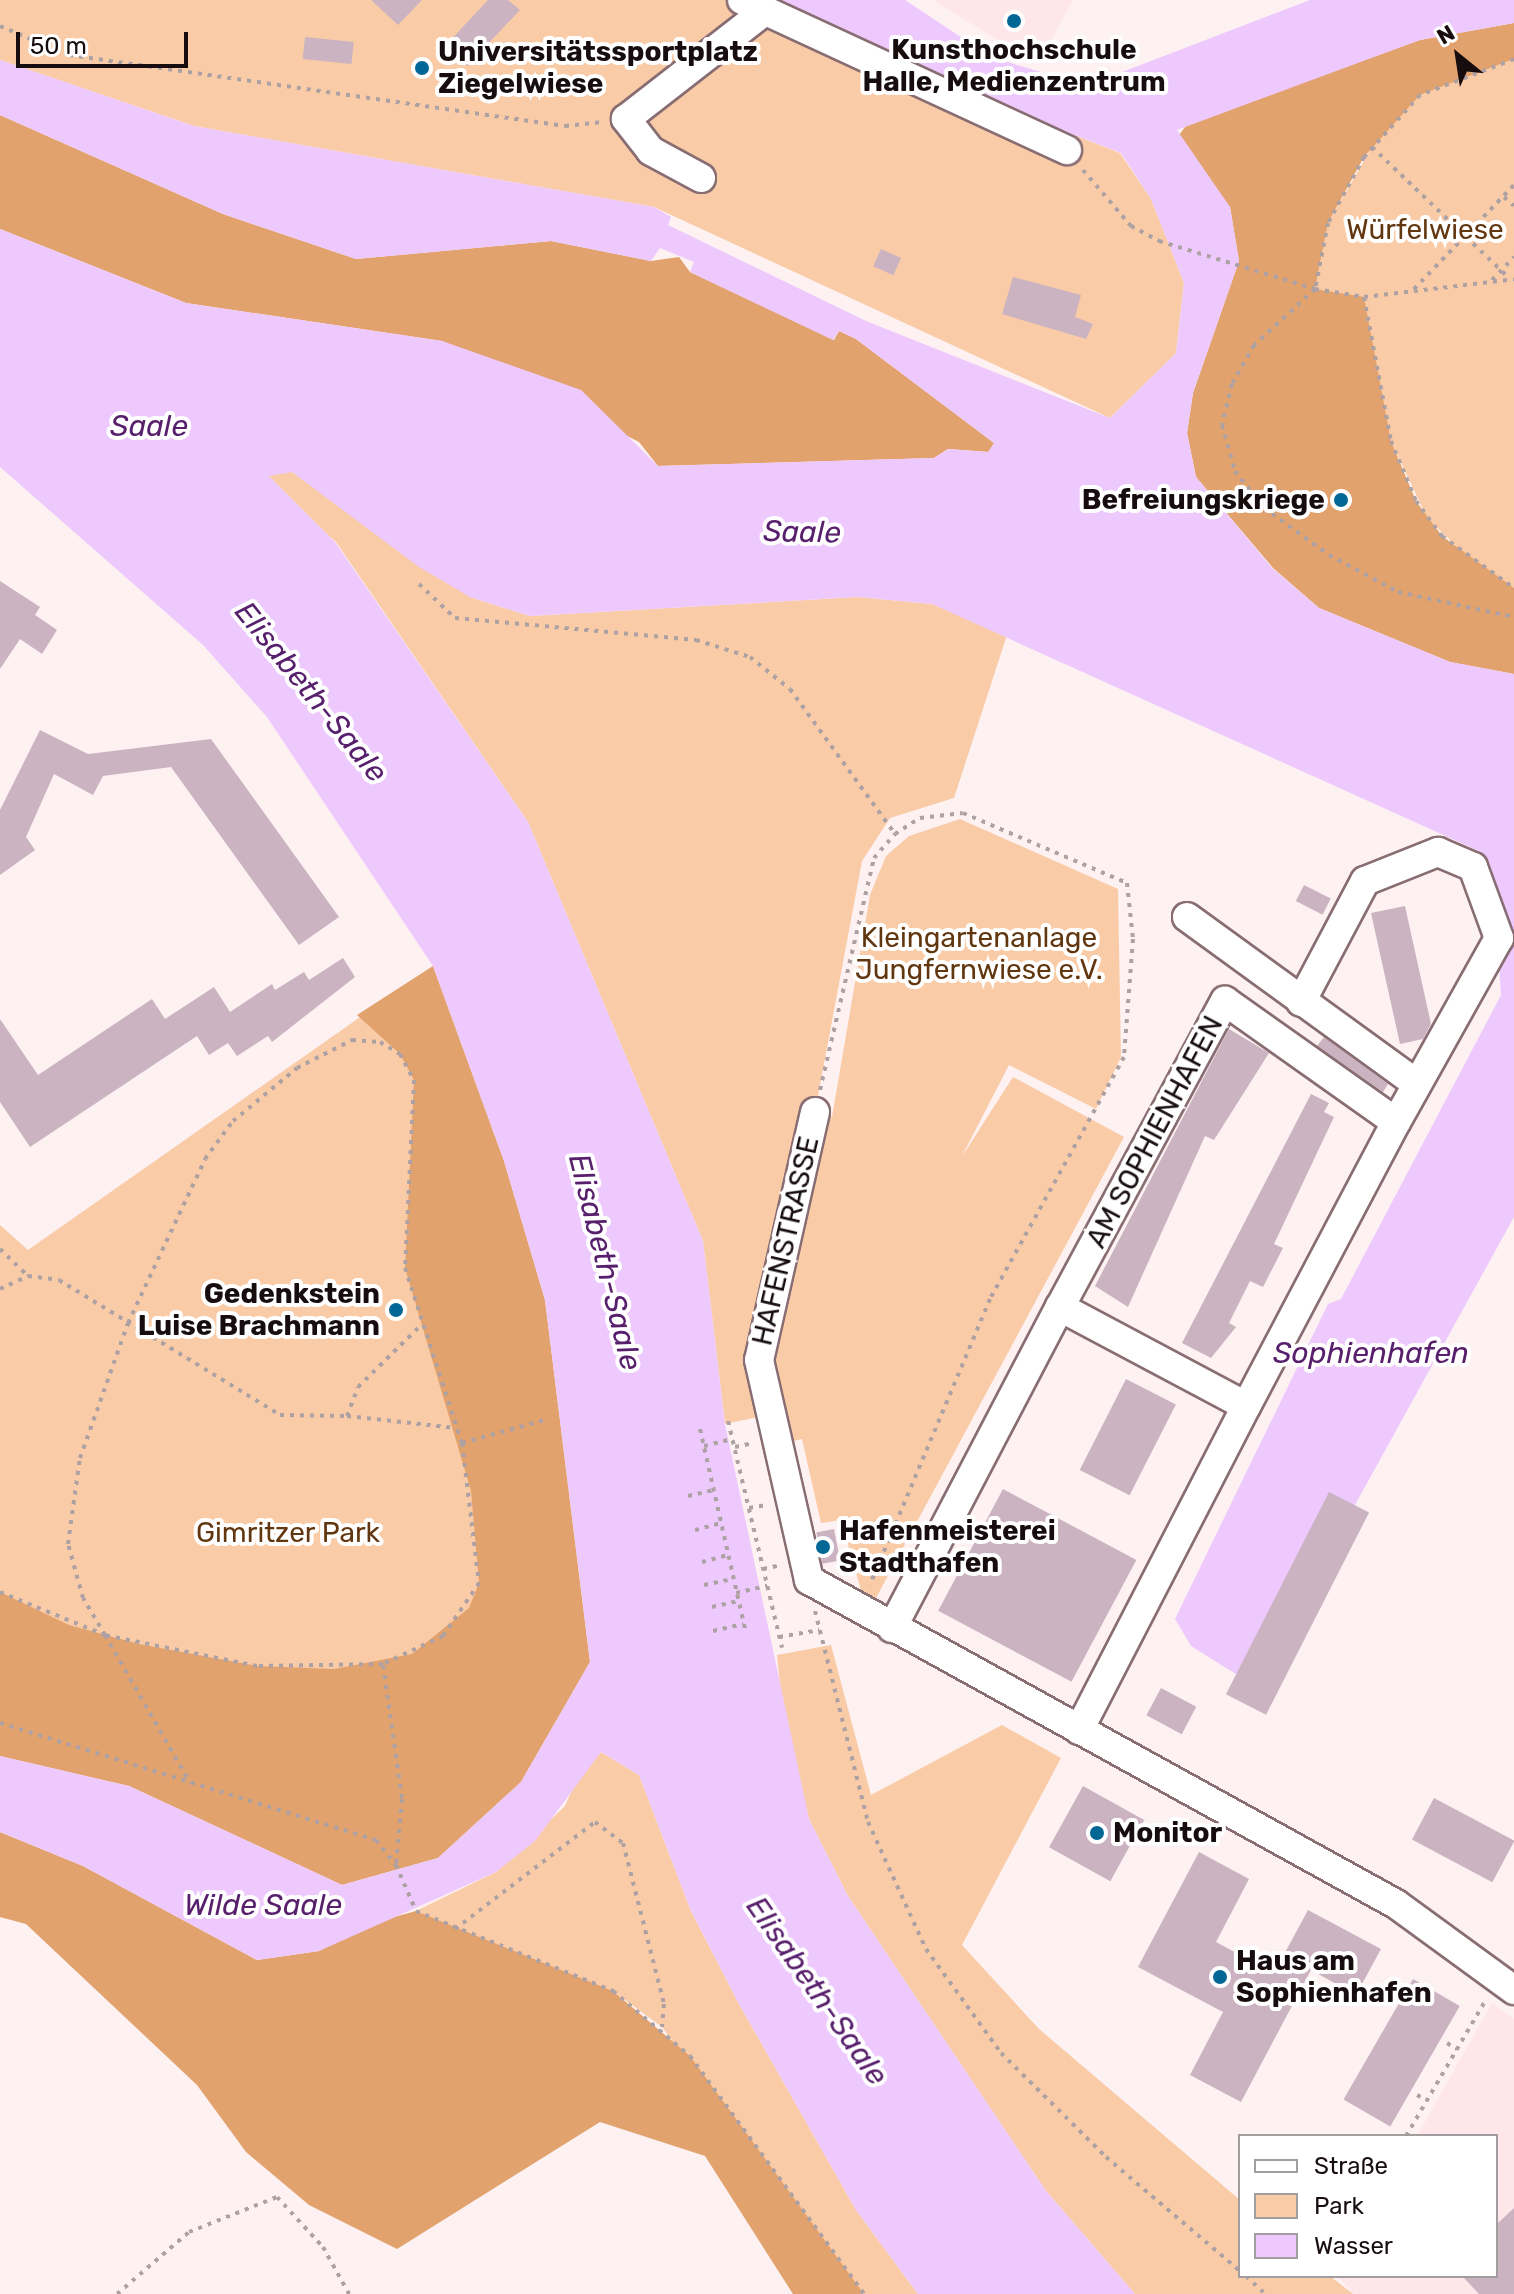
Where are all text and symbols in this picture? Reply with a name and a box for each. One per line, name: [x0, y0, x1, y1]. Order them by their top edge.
marker: Kunsthochschule Halle, Medienzentrum: [1005, 12, 1023, 30]
scale bar: [20, 16, 192, 66]
north arrow: [1418, 16, 1498, 96]
text: N: [1432, 19, 1459, 50]
text: 50 m: [30, 32, 87, 60]
place label: Kunsthochschule Halle, Medienzentrum: [862, 33, 1166, 99]
place label: Universitätssportplatz Ziegelwiese: [438, 35, 758, 101]
marker: Universitätssportplatz Ziegelwiese: [413, 59, 431, 77]
park label: Würfelwiese: [1346, 213, 1504, 247]
water label: Saale: [110, 408, 188, 444]
place label: Befreiungskriege: [1082, 483, 1325, 517]
marker: Befreiungskriege: [1332, 491, 1350, 509]
water label: Saale: [763, 513, 841, 551]
water label: Elisabeth-Saale: [227, 594, 395, 790]
park label: Kleingartenanlage Jungfernwiese e.V.: [855, 921, 1103, 987]
street label: AM SOPHIENHAFEN: [1080, 1010, 1230, 1254]
street label: HAFENSTRASSE: [746, 1133, 826, 1349]
water label: Elisabeth-Saale: [561, 1150, 649, 1374]
place label: Gedenkstein Luise Brachmann: [138, 1277, 380, 1343]
marker: Gedenkstein Luise Brachmann: [387, 1301, 405, 1319]
water label: Sophienhafen: [1273, 1335, 1469, 1371]
place label: Hafenmeisterei Stadthafen: [839, 1514, 1056, 1580]
park label: Gimritzer Park: [196, 1516, 380, 1550]
marker: Hafenmeisterei Stadthafen: [814, 1538, 832, 1556]
place label: Monitor: [1113, 1816, 1222, 1850]
marker: Monitor: [1088, 1824, 1106, 1842]
water label: Wilde Saale: [184, 1887, 342, 1923]
water label: Elisabeth-Saale: [739, 1890, 895, 2092]
place label: Haus am Sophienhafen: [1236, 1944, 1432, 2010]
marker: Haus am Sophienhafen: [1211, 1968, 1229, 1986]
legend: [1238, 2134, 1498, 2278]
text: Straße: [1314, 2152, 1388, 2180]
text: Park: [1314, 2192, 1364, 2220]
text: Wasser: [1314, 2232, 1393, 2260]

